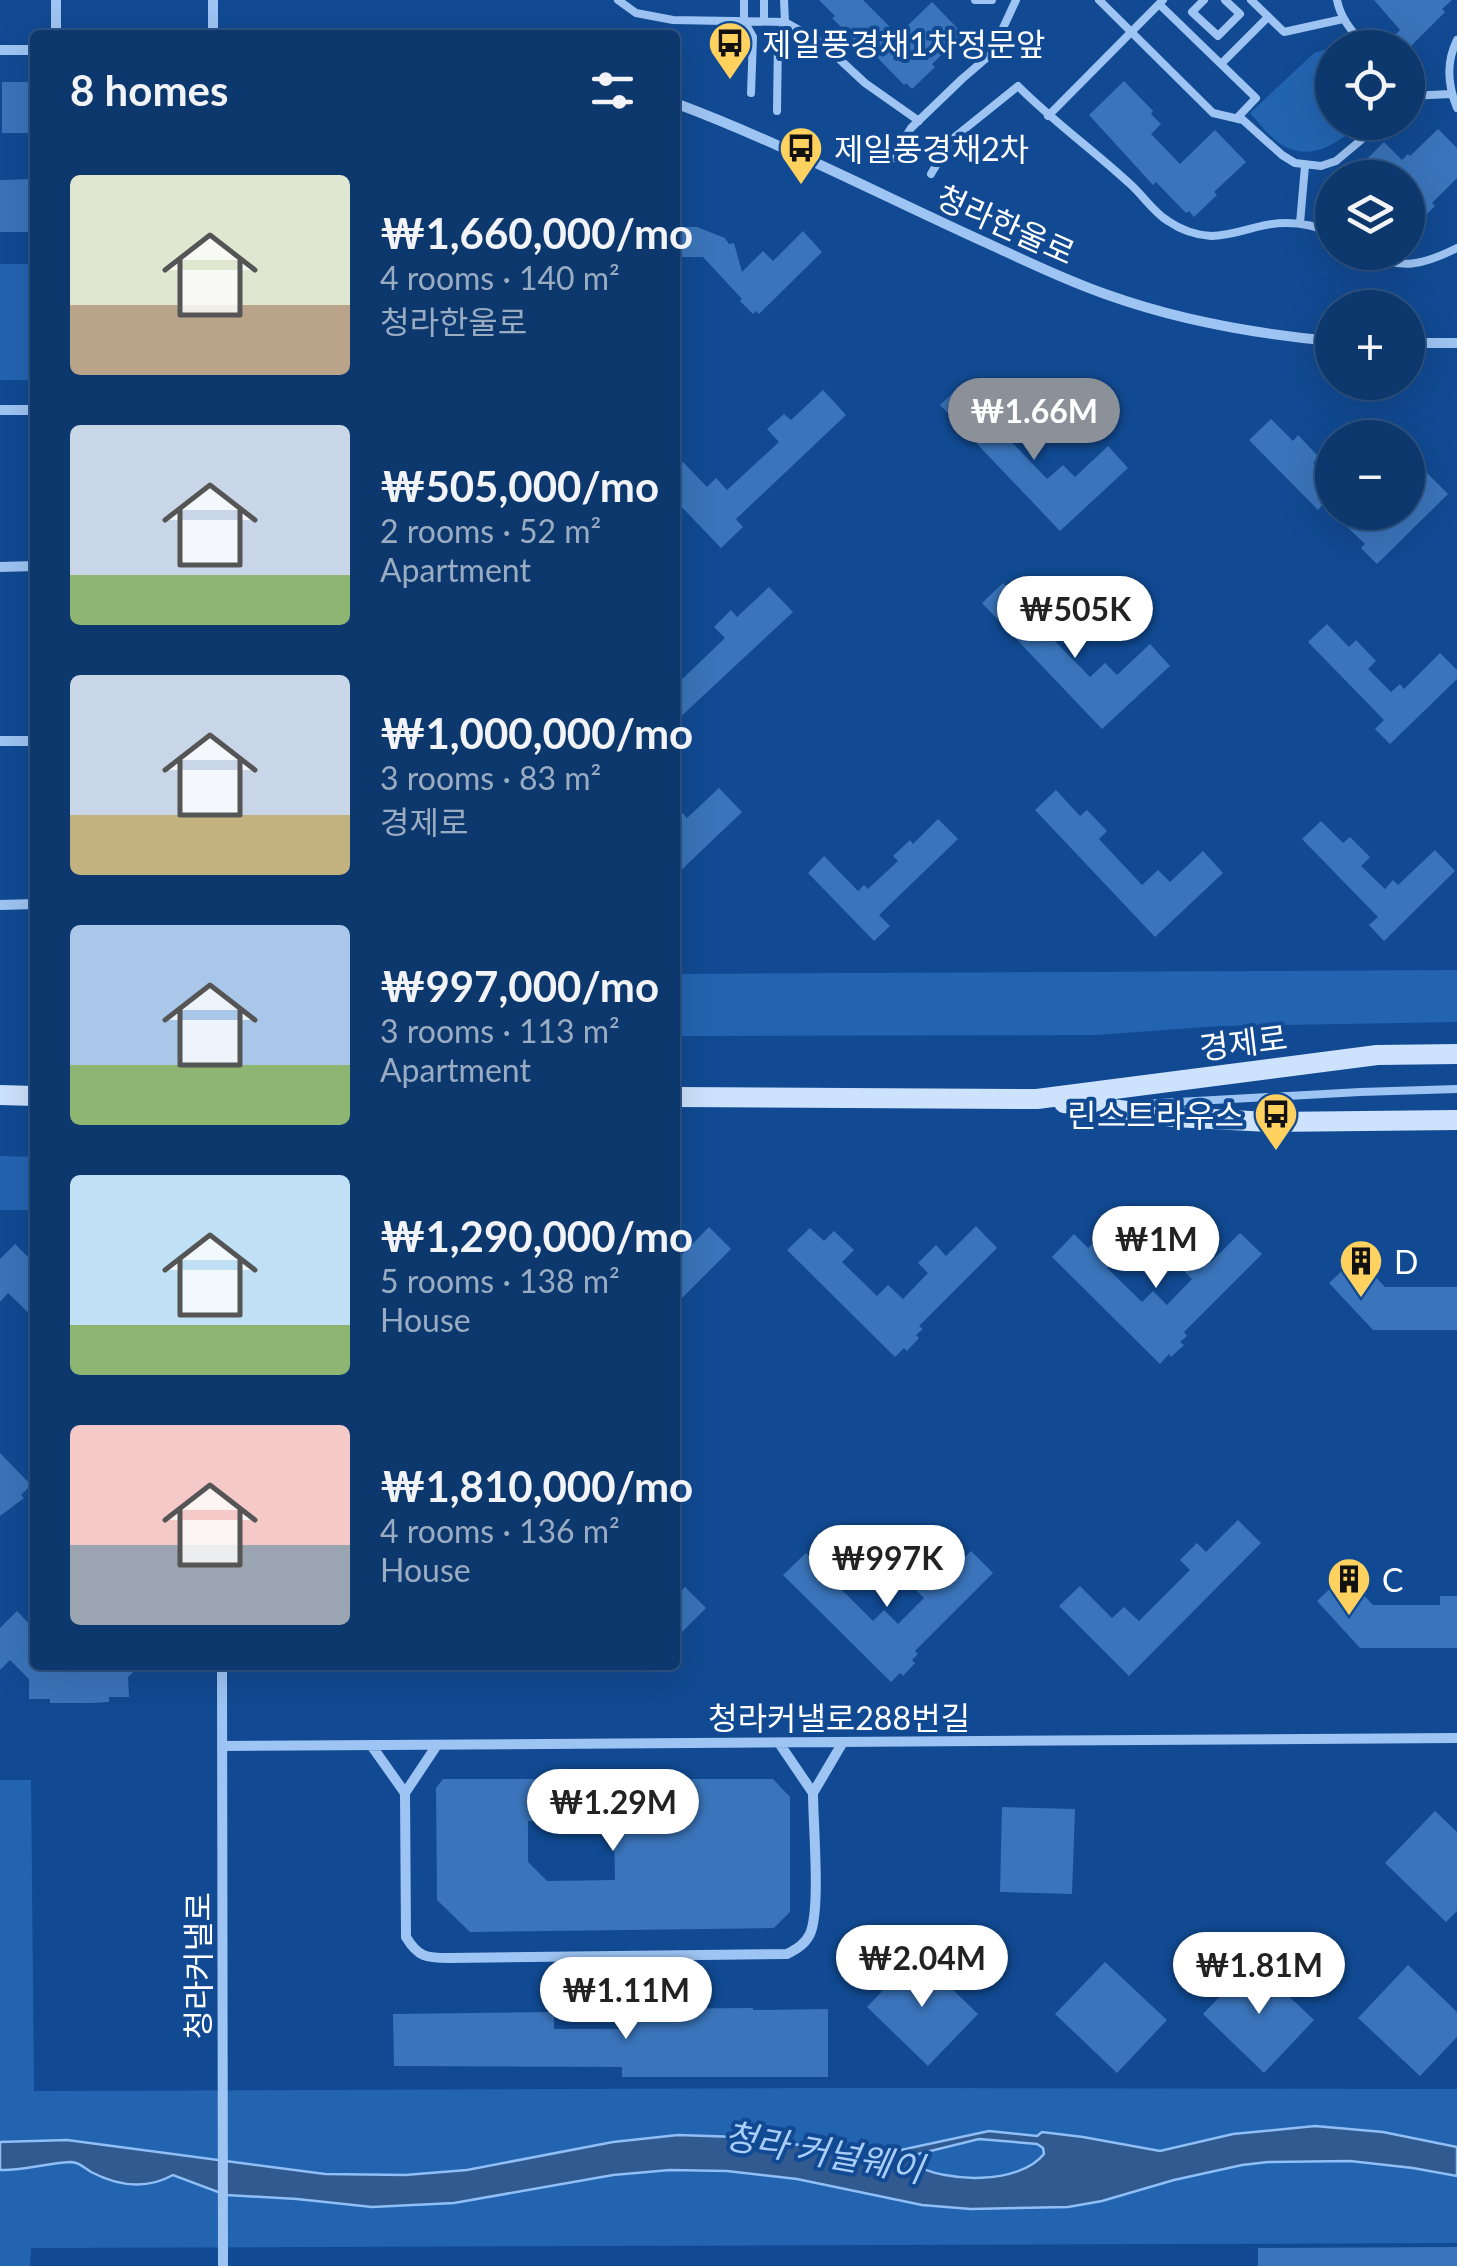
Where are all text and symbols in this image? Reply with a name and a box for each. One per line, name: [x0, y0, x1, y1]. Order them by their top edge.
bus stop icon: 제일풍경채1차정문앞: [707, 20, 753, 81]
place label: 제일풍경채1차정문앞: [762, 24, 1046, 63]
map controls: [1315, 30, 1425, 530]
button: locate: [1315, 30, 1425, 140]
icon: filters: [585, 63, 640, 118]
text: 8 homes: [70, 65, 228, 115]
bus stop icon: 제일풍경채2차: [778, 125, 824, 186]
place label: 제일풍경채2차: [834, 129, 1029, 168]
button: layers: [1315, 160, 1425, 270]
street label: 청라한울로: [931, 176, 1081, 272]
text: ₩1,660,000/mo: [380, 208, 693, 258]
icon: home: [150, 215, 270, 335]
text: 4 rooms · 140 m²: [380, 258, 620, 297]
button: +: [1315, 290, 1425, 400]
text: 청라한울로: [380, 302, 527, 341]
pin: ₩1.66M: [953, 378, 1115, 463]
text: ₩1.66M: [970, 391, 1098, 430]
button: −: [1315, 420, 1425, 530]
text: ₩505,000/mo: [380, 461, 659, 511]
icon: home: [150, 465, 270, 585]
text: 2 rooms · 52 m²: [380, 511, 601, 550]
text: Apartment: [380, 550, 531, 589]
pin: ₩505K: [1005, 576, 1145, 661]
text: ₩505K: [1019, 589, 1131, 628]
text: ₩1,000,000/mo: [380, 708, 693, 758]
icon: home: [150, 715, 270, 835]
text: 3 rooms · 83 m²: [380, 758, 601, 797]
text: 경제로: [380, 802, 468, 841]
text: ₩997,000/mo: [380, 961, 659, 1011]
icon: home: [150, 965, 270, 1085]
text: 3 rooms · 113 m²: [380, 1011, 620, 1050]
street label: 경제로: [1197, 1017, 1289, 1067]
text: Apartment: [380, 1050, 531, 1089]
bus stop icon: 린스트라우스: [1253, 1091, 1299, 1152]
place label: 린스트라우스: [1067, 1095, 1244, 1134]
pin: ₩1M: [1108, 1206, 1204, 1291]
text: ₩1,290,000/mo: [380, 1211, 693, 1261]
icon: home: [150, 1215, 270, 1335]
text: ₩1M: [1114, 1219, 1198, 1258]
building icon: D: [1338, 1238, 1384, 1299]
place label: D: [1394, 1242, 1418, 1281]
text: 5 rooms · 138 m²: [380, 1261, 620, 1300]
text: House: [380, 1300, 471, 1339]
text: ₩1,810,000/mo: [380, 1461, 693, 1511]
icon: home: [150, 1465, 270, 1585]
text: 4 rooms · 136 m²: [380, 1511, 620, 1550]
pin: ₩997K: [817, 1525, 957, 1610]
text: ₩997K: [831, 1538, 943, 1577]
text: House: [380, 1550, 471, 1589]
building icon: C: [1326, 1556, 1372, 1617]
place label: C: [1382, 1560, 1403, 1599]
street label: 청라커낼로288번길: [708, 1698, 970, 1737]
pin: ₩1.29M: [532, 1769, 694, 1854]
text: ₩1.29M: [549, 1782, 677, 1821]
street label: 청라커낼로: [178, 1892, 217, 2040]
pin: ₩2.04M: [841, 1925, 1003, 2010]
pin: ₩1.81M: [1178, 1932, 1340, 2017]
text: ₩2.04M: [858, 1938, 986, 1977]
text: ₩1.81M: [1195, 1945, 1323, 1984]
pin: ₩1.11M: [545, 1957, 707, 2042]
text: ₩1.11M: [562, 1970, 690, 2009]
water label: 청라 커널웨이: [721, 2113, 930, 2190]

